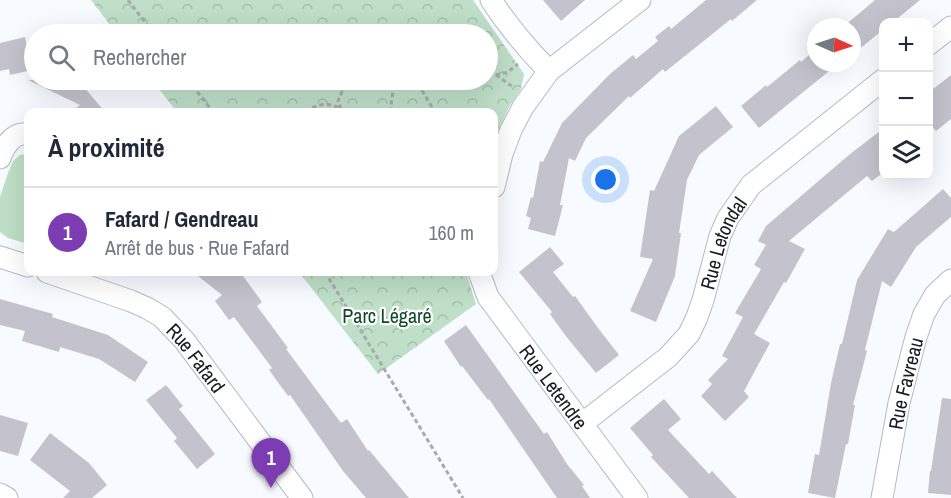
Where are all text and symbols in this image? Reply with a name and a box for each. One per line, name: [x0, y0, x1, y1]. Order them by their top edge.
north arrow: [807, 18, 861, 72]
map controls: [879, 18, 933, 180]
button: +: [879, 18, 933, 72]
search box: [24, 24, 498, 90]
icon: search: [45, 41, 78, 74]
text: Rechercher: [93, 42, 186, 72]
button: −: [879, 72, 933, 126]
button: layers: [879, 126, 933, 180]
text: À proximité: [48, 130, 165, 165]
your location: [591, 165, 620, 194]
street label: Rue Letondal: [693, 191, 752, 292]
text: Fafard / Gendreau: [105, 204, 259, 234]
text: 1: [63, 219, 72, 246]
text: 160 m: [428, 219, 474, 246]
text: Arrêt de bus · Rue Fafard: [105, 234, 289, 261]
park label: Parc Légaré: [342, 302, 432, 329]
street label: Rue Fafard: [161, 317, 232, 398]
street label: Rue Favreau: [881, 334, 929, 432]
street label: Rue Letendre: [514, 339, 595, 434]
pin: 1: [252, 438, 290, 488]

